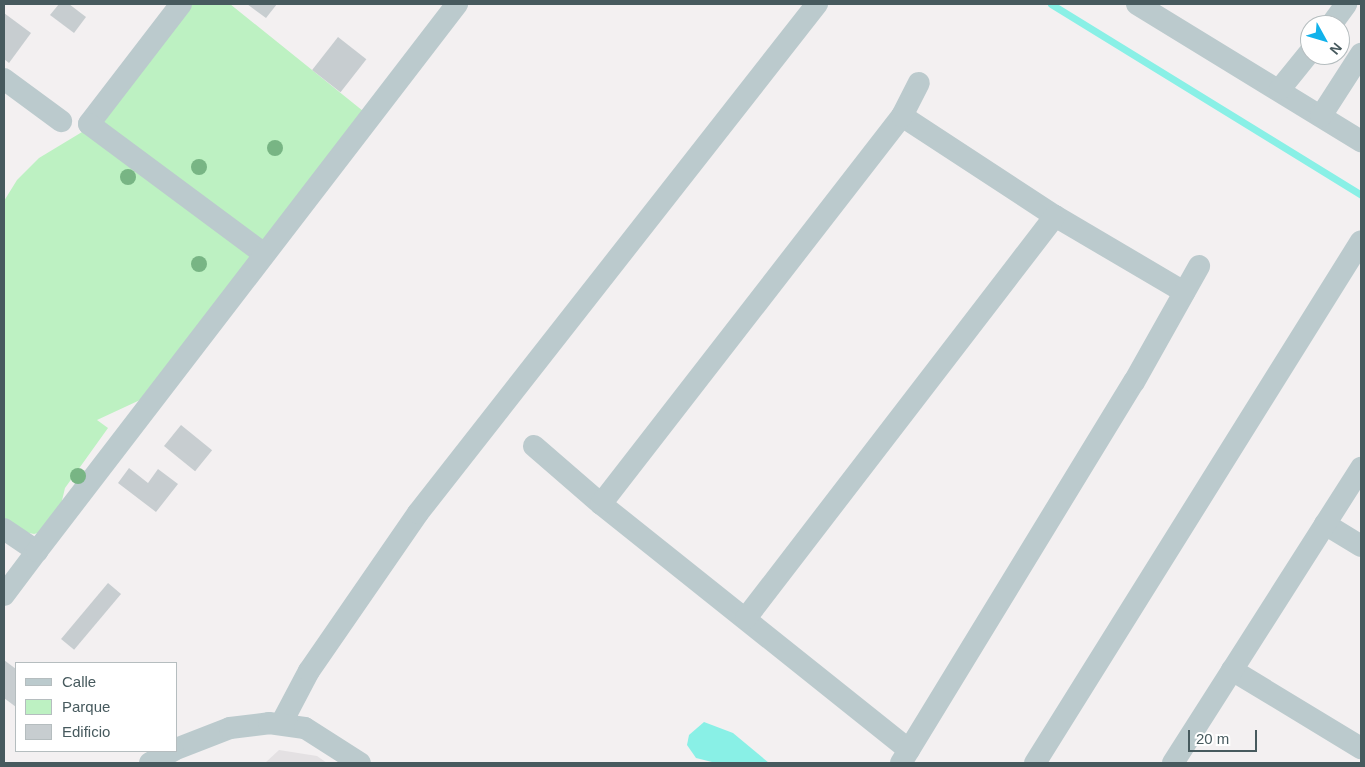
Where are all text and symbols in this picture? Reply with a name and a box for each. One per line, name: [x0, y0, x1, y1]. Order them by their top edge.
north arrow: [1300, 15, 1350, 65]
text: N: [1326, 40, 1345, 58]
legend: [15, 662, 178, 752]
text: Calle: [62, 673, 96, 690]
text: Parque: [62, 698, 110, 715]
scale bar: [1190, 720, 1259, 752]
text: Edificio: [62, 723, 110, 740]
text: 20 m: [1196, 730, 1229, 747]

